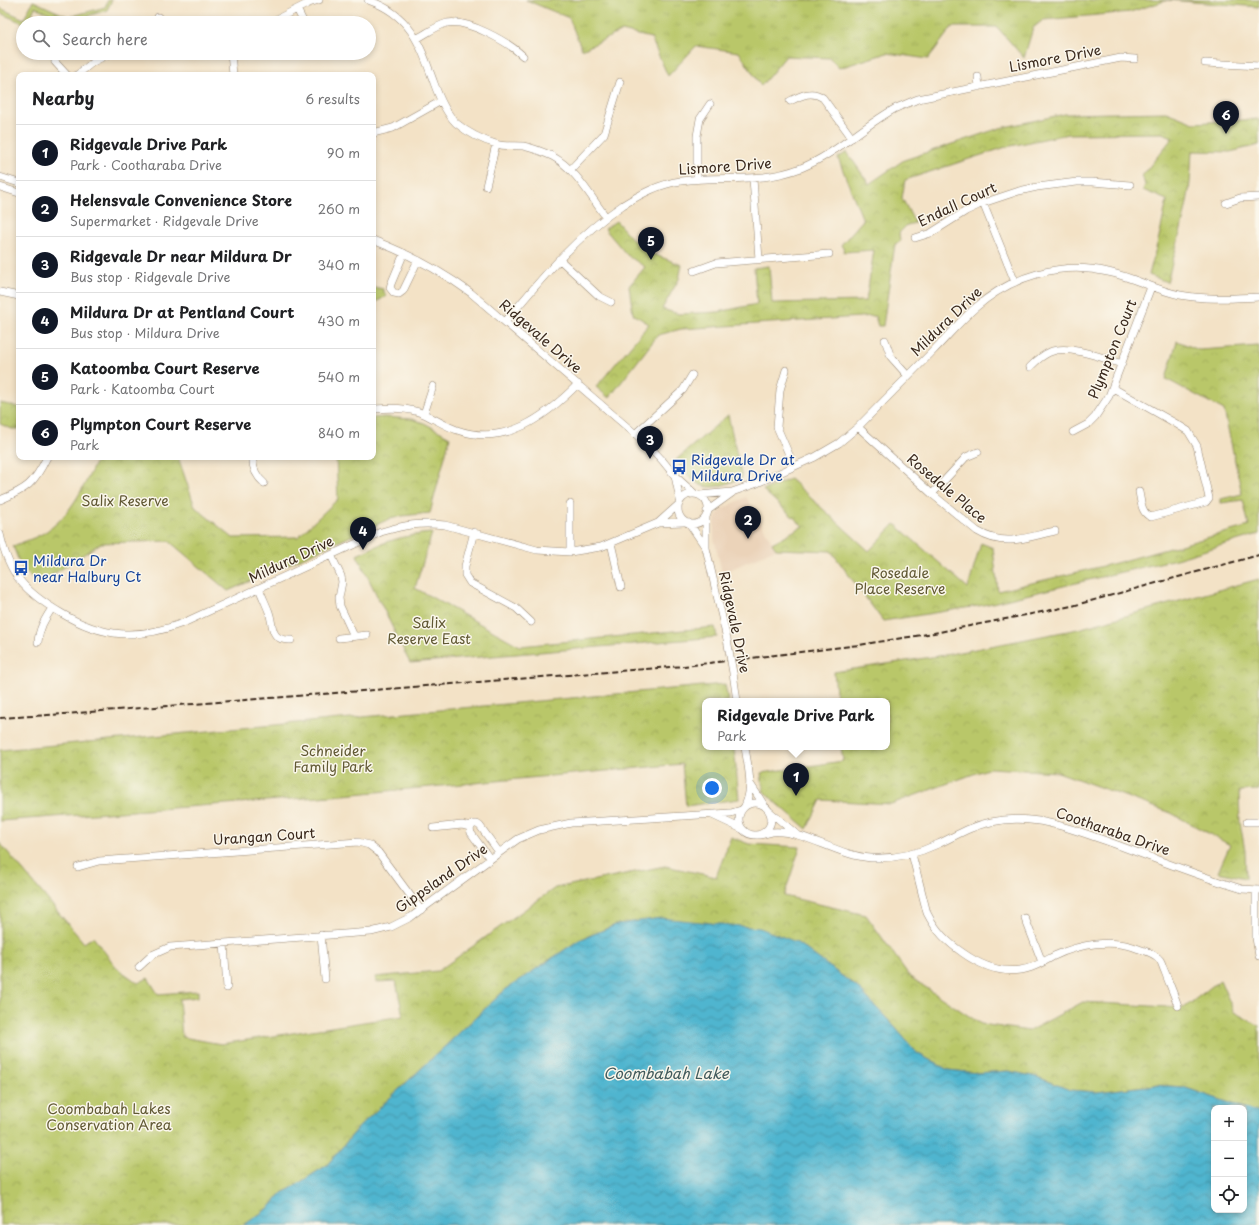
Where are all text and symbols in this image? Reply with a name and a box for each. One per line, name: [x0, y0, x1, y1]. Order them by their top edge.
search box: [16, 16, 376, 60]
icon: search: [30, 27, 52, 49]
text: Search here: [62, 27, 148, 50]
street label: Lismore Drive: [1007, 39, 1103, 77]
text: Nearby: [32, 85, 94, 111]
text: 6 results: [305, 89, 360, 108]
pin: 6: [1213, 101, 1239, 134]
text: Ridgevale Drive Park: [70, 132, 227, 155]
text: 1: [42, 143, 48, 162]
text: 90 m: [327, 143, 360, 162]
street label: Lismore Drive: [678, 152, 772, 180]
text: Park · Cootharaba Drive: [70, 155, 222, 174]
street label: Endall Court: [914, 176, 1000, 231]
text: Helensvale Convenience Store: [70, 188, 292, 211]
text: 2: [40, 199, 50, 218]
text: 260 m: [318, 199, 360, 218]
text: Supermarket · Ridgevale Drive: [70, 211, 259, 230]
pin: 5: [638, 227, 664, 260]
text: Ridgevale Dr near Mildura Dr: [70, 244, 292, 267]
text: 3: [41, 255, 49, 274]
text: 340 m: [317, 255, 360, 274]
text: Bus stop · Ridgevale Drive: [70, 267, 230, 286]
street label: Mildura Drive: [906, 281, 987, 360]
street label: Ridgevale Drive: [495, 294, 587, 378]
street label: Plympton Court: [1082, 296, 1142, 402]
text: Mildura Dr at Pentland Court: [70, 300, 294, 323]
text: 4: [41, 311, 49, 330]
text: 430 m: [318, 311, 360, 330]
text: Bus stop · Mildura Drive: [70, 323, 220, 342]
text: Katoomba Court Reserve: [70, 356, 260, 379]
text: 5: [41, 367, 49, 386]
text: 540 m: [317, 367, 360, 386]
text: Park · Katoomba Court: [70, 379, 215, 398]
text: Plympton Court Reserve: [70, 412, 251, 435]
text: 6: [40, 423, 50, 442]
text: 840 m: [318, 423, 360, 442]
pin: 3: [637, 426, 663, 459]
text: Park: [70, 435, 99, 454]
street label: Rosedale Place: [902, 448, 992, 528]
place label: Ridgevale Dr at Mildura Drive: [691, 449, 795, 486]
bus stop icon: Ridgevale Dr at Mildura Drive: [670, 458, 688, 476]
park label: Salix Reserve: [81, 490, 169, 511]
pin: 2: [735, 506, 761, 539]
pin: 4: [350, 517, 376, 550]
street label: Mildura Drive: [245, 530, 337, 588]
place label: Mildura Dr near Halbury Ct: [33, 550, 141, 587]
bus stop icon: Mildura Dr near Halbury Ct: [12, 559, 30, 577]
park label: Rosedale Place Reserve: [854, 562, 946, 599]
street label: Ridgevale Drive: [714, 569, 756, 675]
park label: Salix Reserve East: [387, 612, 471, 649]
popup: [702, 698, 890, 750]
text: Ridgevale Drive Park: [717, 703, 875, 726]
text: Park: [717, 726, 746, 745]
park label: Schneider Family Park: [293, 740, 373, 777]
pin: 1: [783, 763, 809, 796]
your location: [702, 778, 722, 798]
street label: Cootharaba Drive: [1053, 802, 1173, 860]
street label: Urangan Court: [212, 822, 316, 850]
street label: Gippsland Drive: [391, 838, 491, 918]
water label: Coombabah Lake: [603, 1061, 730, 1084]
park label: Coombabah Lakes Conservation Area: [46, 1098, 172, 1135]
map controls: [1211, 1105, 1247, 1213]
button: +: [1211, 1105, 1247, 1141]
button: −: [1211, 1141, 1247, 1177]
button: locate: [1211, 1177, 1247, 1213]

